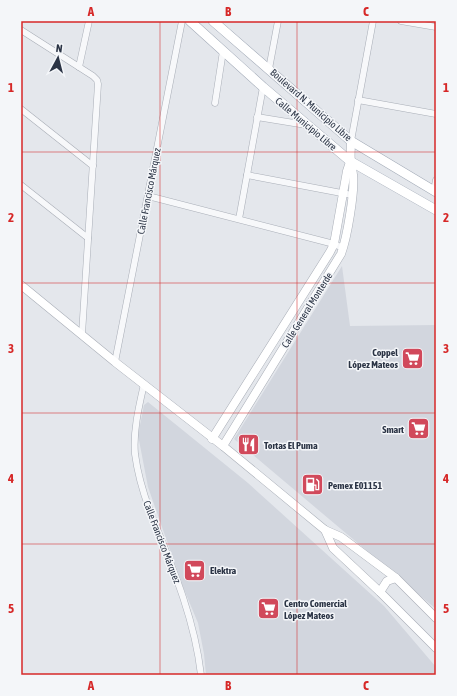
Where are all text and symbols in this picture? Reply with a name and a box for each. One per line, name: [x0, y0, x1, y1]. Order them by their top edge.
text: A: [87, 4, 95, 19]
text: B: [225, 4, 232, 19]
text: C: [363, 4, 369, 19]
north arrow: [38, 38, 78, 78]
text: N: [55, 42, 63, 54]
street label: Boulevard N. Municipio Libre: [268, 67, 354, 144]
text: 1: [8, 80, 14, 95]
text: 1: [443, 80, 449, 95]
street label: Calle Municipio Libre: [273, 95, 339, 153]
street label: Calle Francisco Márquez: [135, 147, 163, 235]
text: 2: [8, 210, 14, 225]
text: 2: [443, 210, 449, 225]
street label: Calle General Monterde: [279, 270, 335, 350]
text: 3: [8, 341, 14, 356]
text: 3: [443, 341, 449, 356]
supermarket icon: Coppel López Mateos: [400, 345, 426, 371]
place label: Coppel López Mateos: [348, 347, 398, 370]
supermarket icon: Smart: [406, 416, 432, 442]
place label: Smart: [382, 424, 404, 435]
restaurant icon: Tortas El Puma: [236, 432, 262, 458]
place label: Tortas El Puma: [264, 440, 318, 451]
text: 4: [7, 471, 14, 486]
text: 4: [442, 471, 449, 486]
fuel station icon: Pemex E01151: [299, 472, 325, 498]
place label: Pemex E01151: [328, 480, 382, 491]
street label: Calle Francisco Márquez: [141, 499, 183, 585]
supermarket icon: Elektra: [181, 557, 207, 583]
place label: Elektra: [210, 565, 236, 576]
supermarket icon: Centro Comercial López Mateos: [255, 596, 281, 622]
place label: Centro Comercial López Mateos: [284, 598, 347, 621]
text: 5: [8, 601, 14, 616]
text: 5: [443, 601, 449, 616]
text: A: [87, 678, 95, 693]
text: B: [225, 678, 232, 693]
text: C: [363, 678, 369, 693]

